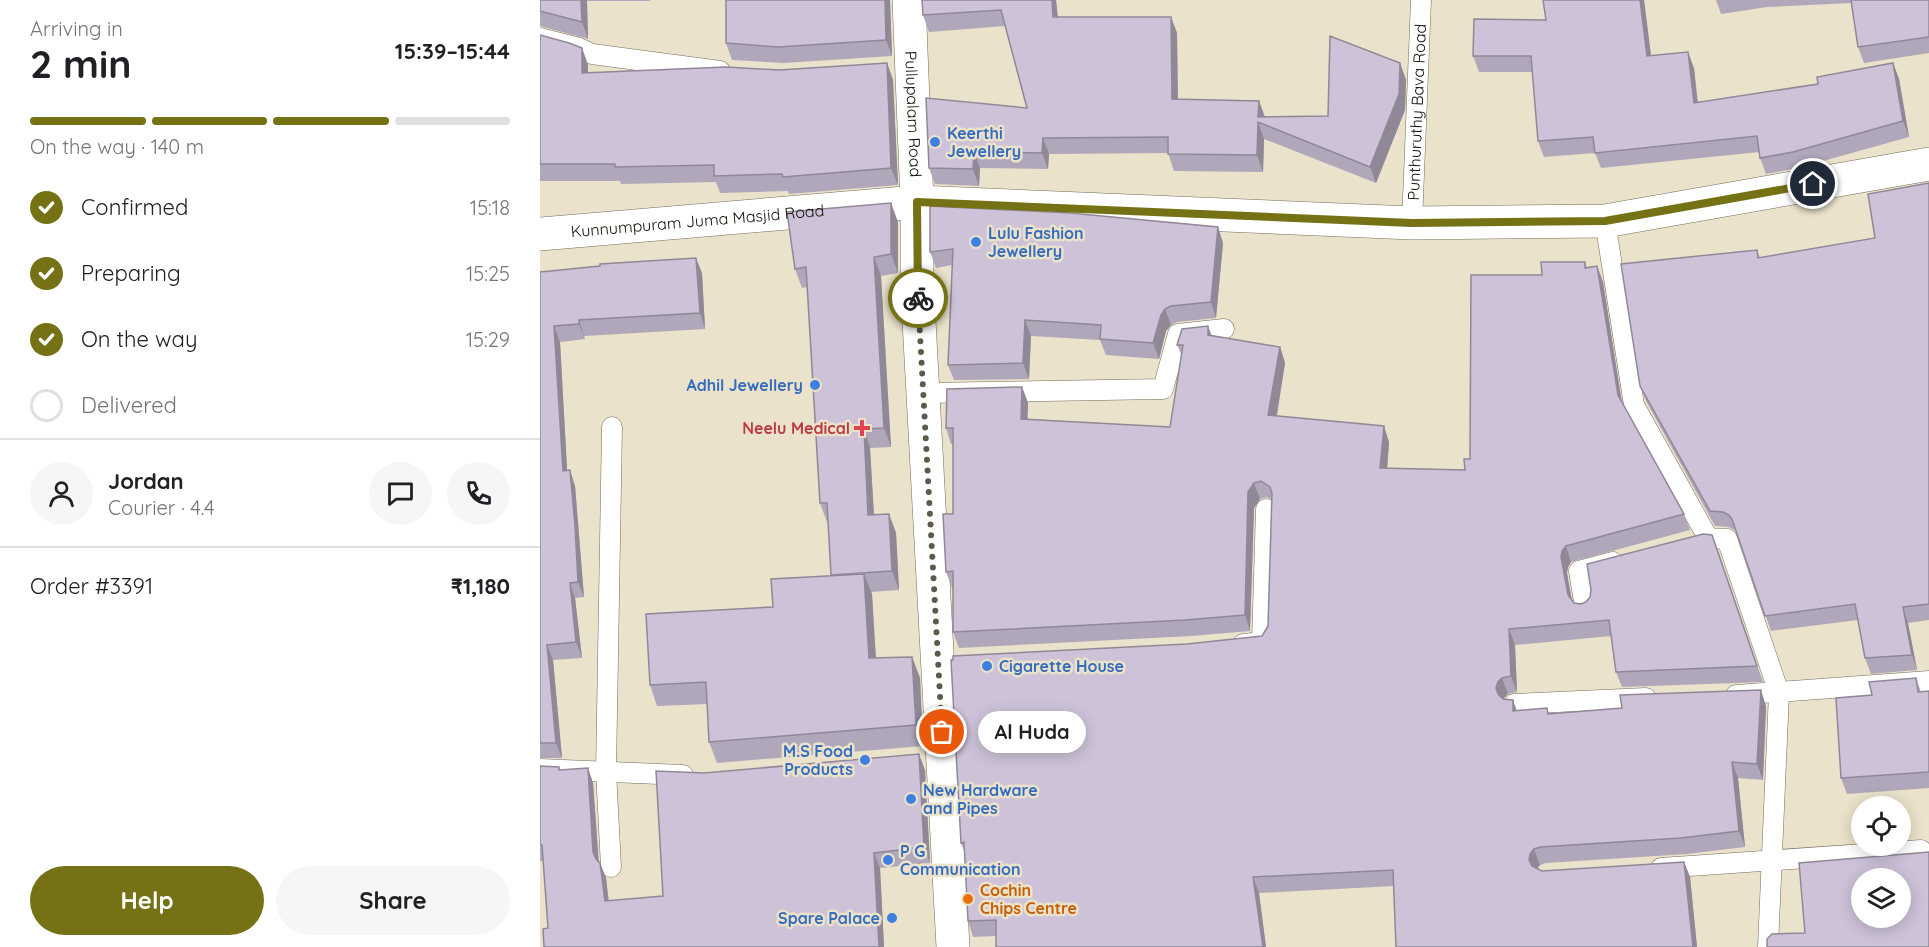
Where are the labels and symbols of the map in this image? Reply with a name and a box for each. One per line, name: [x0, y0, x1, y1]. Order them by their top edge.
street label: Punthuruthy Bava Road: [1403, 23, 1430, 201]
street label: Pullupalam Road: [901, 50, 926, 177]
place label: Keerthi Jewellery: [947, 123, 1021, 161]
marker: Keerthi Jewellery: [928, 135, 942, 149]
pin: [1787, 158, 1838, 209]
street label: Kunnumpuram Juma Masjid Road: [570, 200, 825, 241]
place label: Lulu Fashion Jewellery: [988, 223, 1084, 261]
marker: Lulu Fashion Jewellery: [969, 235, 983, 249]
courier: [888, 268, 948, 328]
place label: Adhil Jewellery: [687, 375, 803, 395]
marker: Adhil Jewellery: [808, 378, 822, 392]
place label: Neelu Medical: [742, 418, 850, 438]
marker: Neelu Medical: [855, 421, 869, 435]
place label: Cigarette House: [999, 656, 1124, 676]
marker: Cigarette House: [980, 659, 994, 673]
pin: [916, 706, 967, 757]
callout: Al Huda: [978, 711, 1086, 753]
place label: M.S Food Products: [783, 741, 853, 779]
marker: M.S Food Products: [858, 753, 872, 767]
place label: New Hardware and Pipes: [923, 780, 1038, 818]
marker: New Hardware and Pipes: [904, 792, 918, 806]
place label: P G Communication: [900, 841, 1020, 879]
marker: P G Communication: [881, 853, 895, 867]
place label: Cochin Chips Centre: [980, 880, 1077, 918]
marker: Cochin Chips Centre: [961, 892, 975, 906]
place label: Spare Palace: [778, 908, 880, 928]
marker: Spare Palace: [885, 911, 899, 925]

